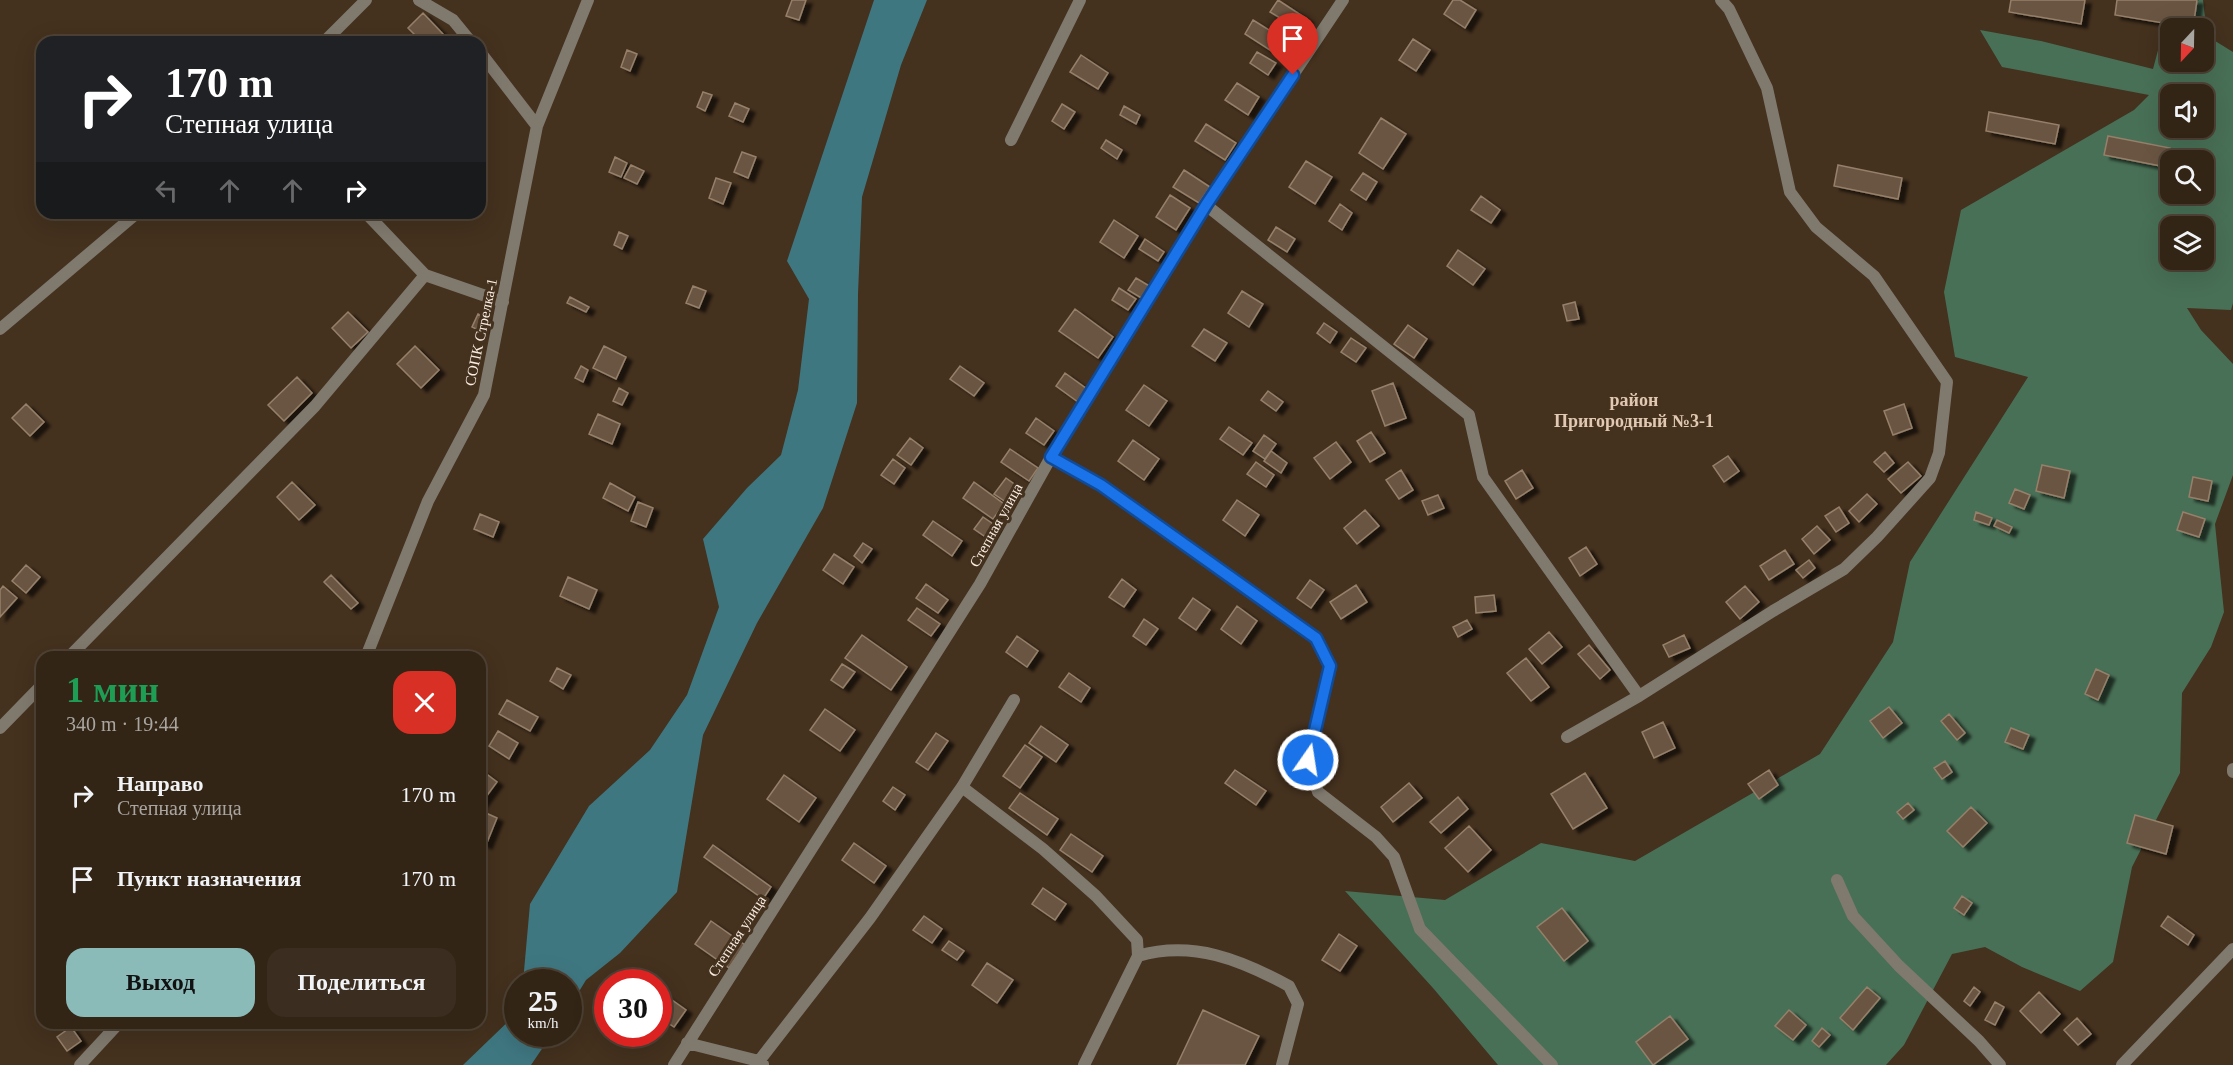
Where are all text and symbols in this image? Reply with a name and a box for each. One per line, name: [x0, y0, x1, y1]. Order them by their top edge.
pin: [1267, 13, 1318, 75]
north arrow: [2160, 18, 2214, 72]
map controls: [2160, 18, 2214, 270]
icon: arrive: [1276, 22, 1309, 55]
icon: right: [66, 60, 144, 138]
text: 170 m: [165, 60, 274, 106]
button: sound: [2160, 84, 2214, 138]
text: Степная улица: [165, 109, 333, 139]
button: search: [2160, 150, 2214, 204]
icon: left: [150, 174, 183, 207]
icon: ahead: [213, 174, 246, 207]
icon: ahead: [276, 174, 309, 207]
icon: right: [339, 174, 372, 207]
button: layers: [2160, 216, 2214, 270]
street label: СОПК Стрелка-1: [462, 277, 500, 387]
district label: район Пригородный №3-1: [1554, 390, 1714, 431]
street label: Степная улица: [966, 480, 1026, 570]
text: 1 мин: [66, 670, 159, 710]
button: close: [393, 671, 456, 734]
text: 340 m · 19:44: [66, 713, 179, 735]
position arrow: [1276, 728, 1340, 792]
text: Направо: [117, 771, 203, 796]
icon: right: [66, 779, 99, 812]
text: 170 m: [400, 782, 456, 807]
text: Степная улица: [117, 797, 242, 819]
icon: arrive: [66, 863, 99, 896]
text: Пункт назначения: [117, 866, 302, 891]
text: 170 m: [400, 866, 456, 891]
street label: Степная улица: [705, 892, 769, 980]
button: Выход: [66, 948, 255, 1017]
button: Поделиться: [267, 948, 456, 1017]
speed limit sign: 30: [594, 969, 672, 1047]
text: 25: [528, 984, 558, 1017]
text: km/h: [528, 1015, 558, 1031]

